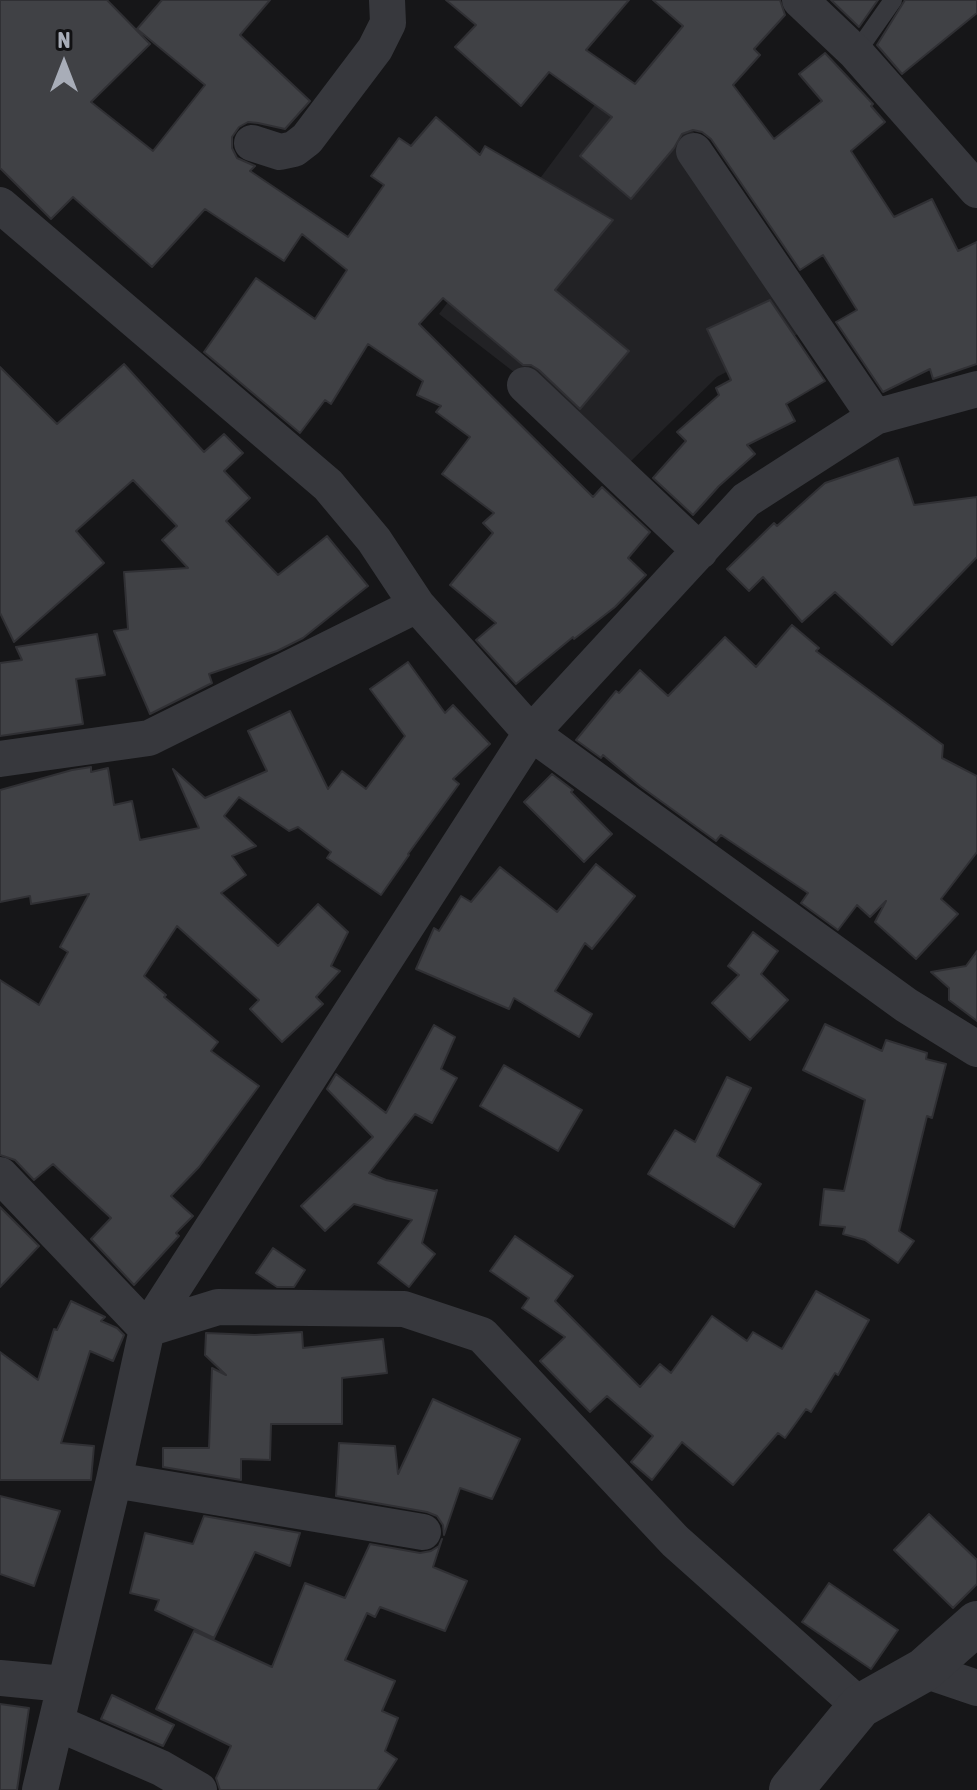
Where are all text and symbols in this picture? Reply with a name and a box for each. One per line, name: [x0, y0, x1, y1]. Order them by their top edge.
north arrow: [24, 24, 104, 104]
text: N: [58, 27, 70, 53]

